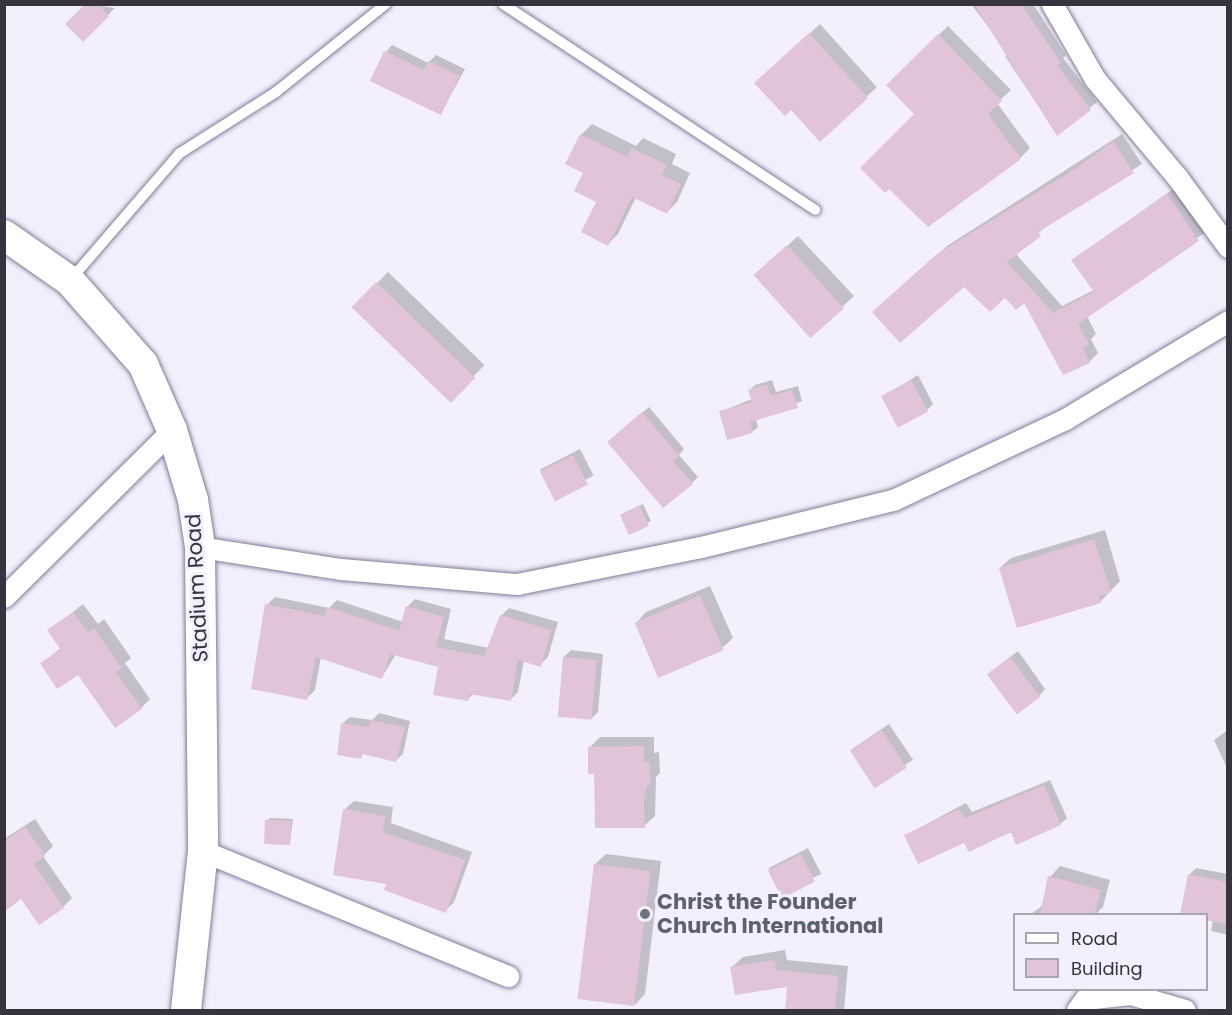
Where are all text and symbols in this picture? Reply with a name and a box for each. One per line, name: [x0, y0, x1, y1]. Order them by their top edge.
street label: Stadium Road: [181, 513, 213, 663]
place label: Christ the Founder Church International: [657, 889, 884, 939]
marker: Christ the Founder Church International: [638, 907, 652, 921]
legend: [1013, 913, 1208, 991]
text: Road: [1071, 926, 1118, 951]
text: Building: [1071, 956, 1143, 981]

